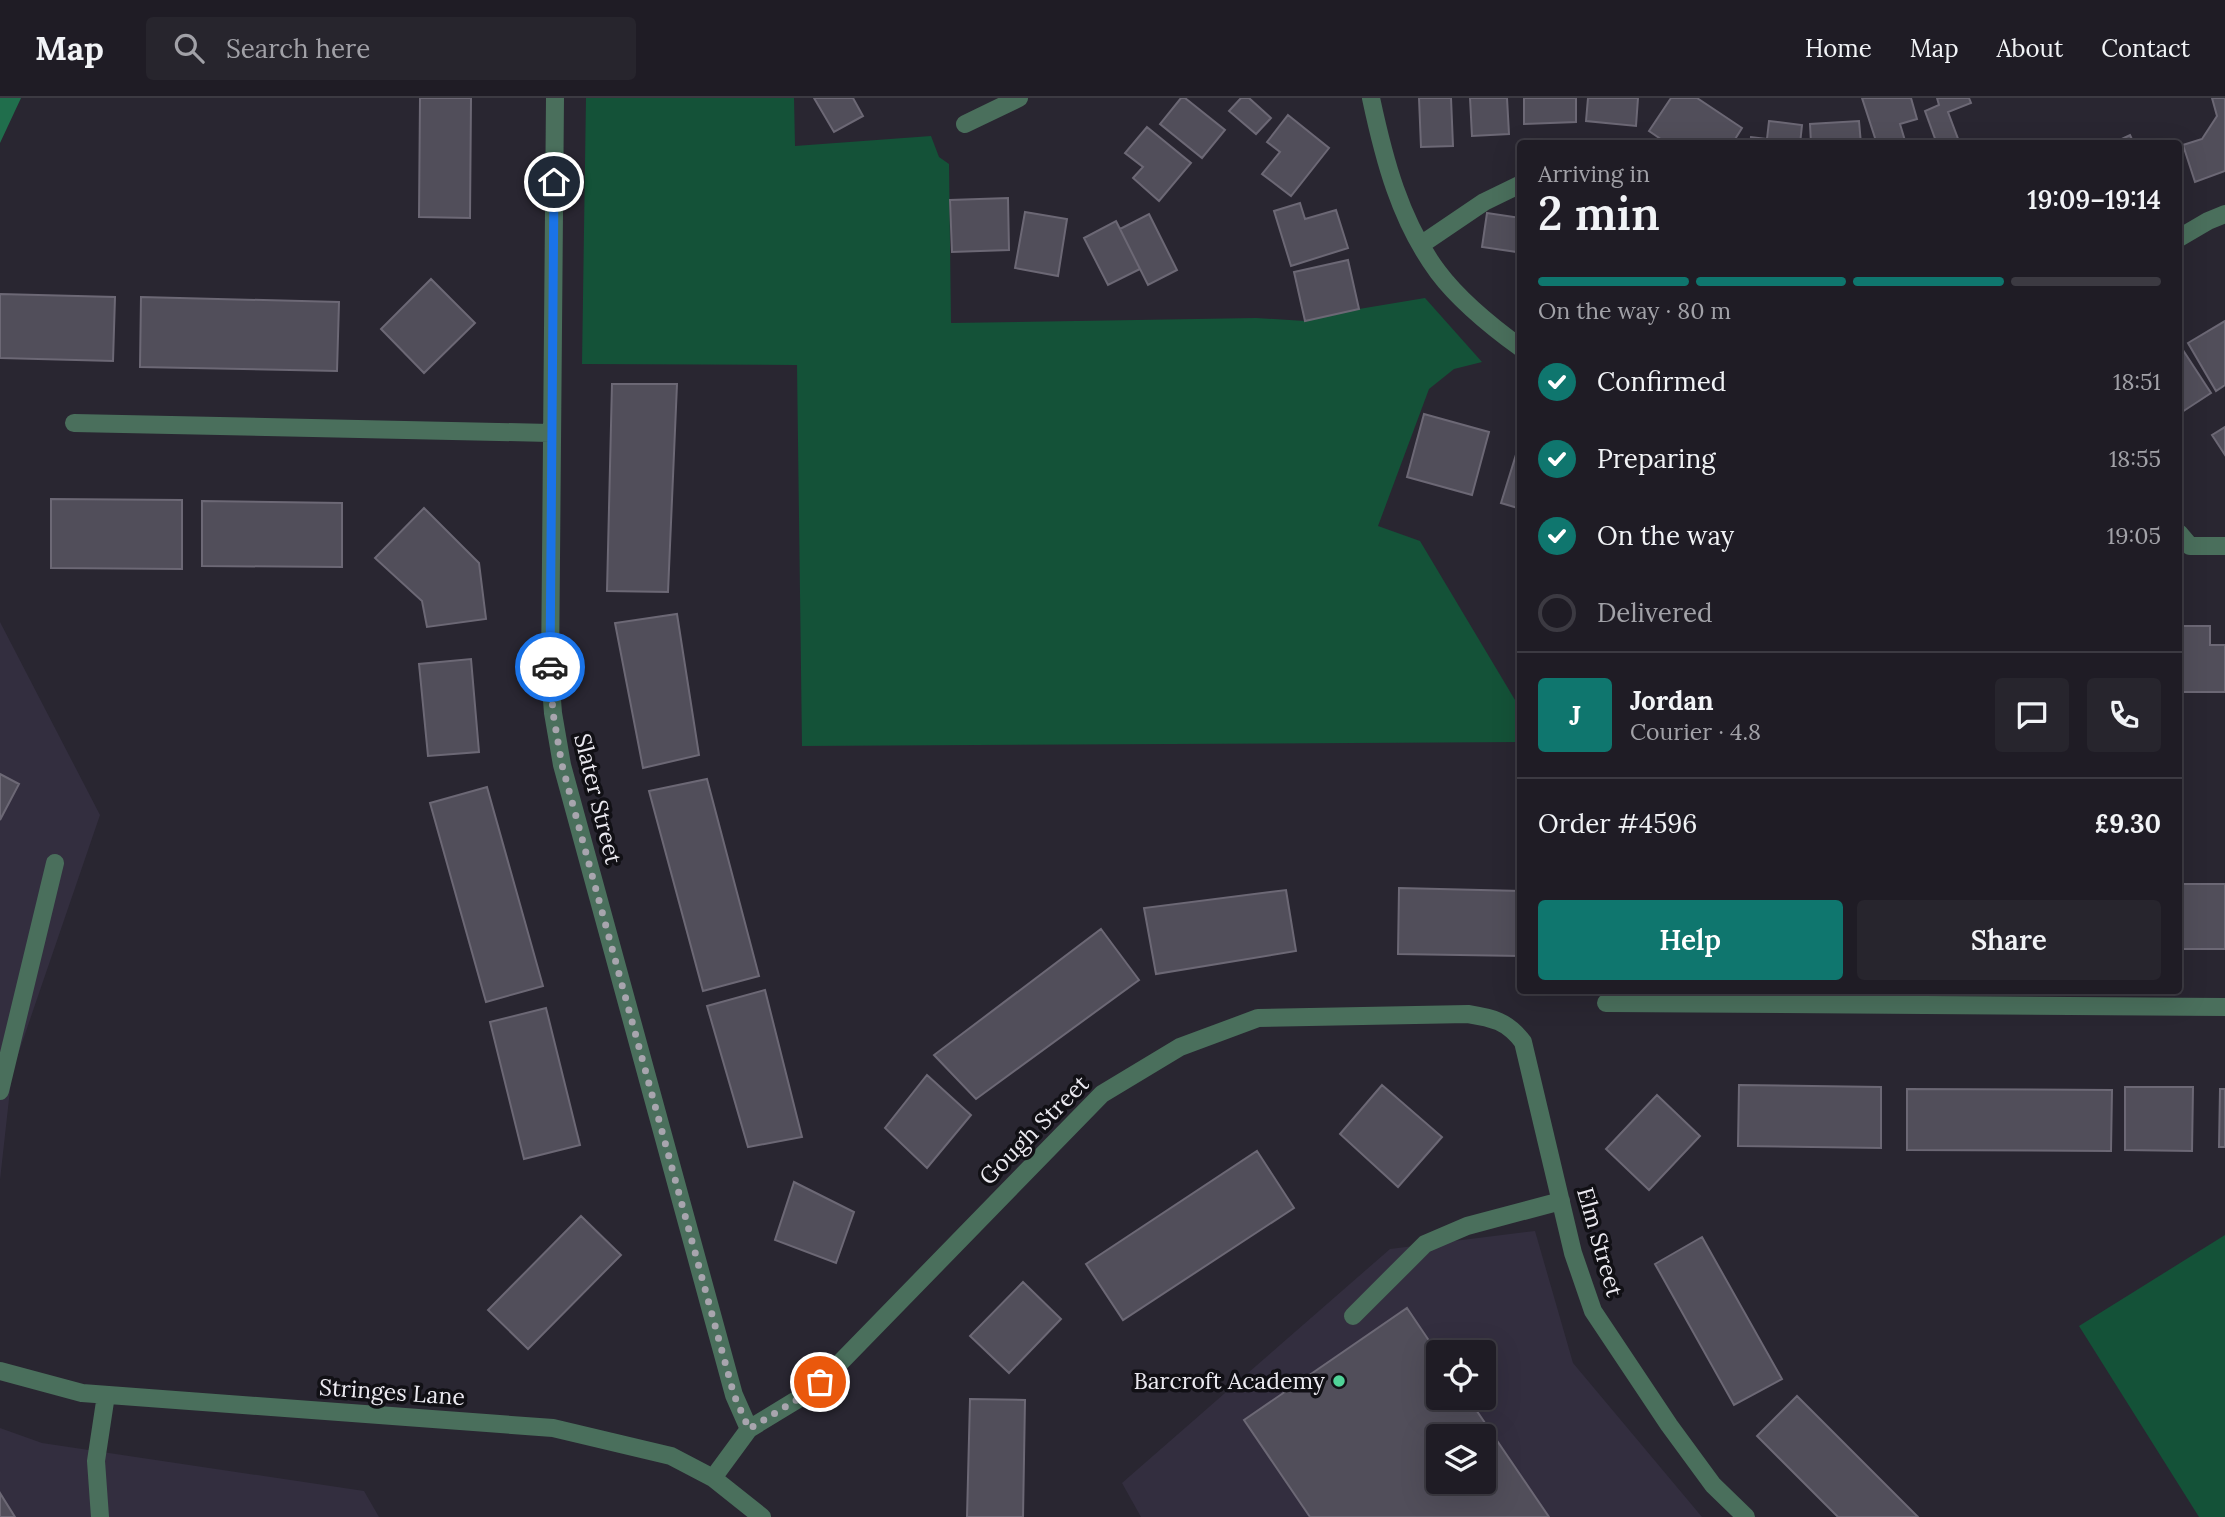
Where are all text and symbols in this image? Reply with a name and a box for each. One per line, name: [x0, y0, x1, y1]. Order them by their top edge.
search box: [146, 17, 636, 80]
text: Map: [35, 27, 104, 69]
icon: search: [170, 29, 208, 67]
text: Search here: [226, 32, 370, 65]
text: Home: [1805, 33, 1872, 64]
text: Map: [1910, 33, 1959, 64]
text: About: [1997, 33, 2063, 64]
text: Contact: [2101, 33, 2190, 64]
pin: [524, 152, 584, 212]
text: Arriving in: [1538, 159, 1650, 188]
icon: home: [535, 163, 573, 201]
text: 19:09–19:14: [2027, 183, 2161, 216]
text: 2 min: [1538, 184, 1660, 243]
text: On the way · 80 m: [1538, 296, 1731, 325]
icon: check: [1538, 363, 1576, 401]
text: Confirmed: [1597, 365, 1726, 398]
text: 18:51: [2113, 367, 2161, 396]
icon: check: [1538, 440, 1576, 478]
text: Preparing: [1597, 442, 1716, 475]
text: 18:55: [2109, 444, 2161, 473]
icon: check: [1538, 517, 1576, 555]
text: On the way: [1597, 519, 1734, 552]
text: 19:05: [2107, 521, 2161, 550]
text: Delivered: [1597, 596, 1713, 629]
courier: [515, 632, 585, 702]
icon: car: [531, 648, 569, 686]
button: chat: [1995, 678, 2069, 752]
button: phone: [2087, 678, 2161, 752]
text: Jordan: [1630, 684, 1714, 717]
text: J: [1569, 699, 1581, 732]
text: Courier · 4.8: [1630, 717, 1761, 746]
street label: Slater Street: [568, 731, 629, 867]
text: Order #4596: [1538, 807, 1697, 840]
text: £9.30: [2094, 807, 2161, 840]
button: Help: [1538, 900, 1843, 980]
button: Share: [1857, 900, 2161, 980]
street label: Gough Street: [973, 1069, 1095, 1190]
street label: Elm Street: [1571, 1184, 1630, 1300]
map controls: [1426, 1340, 1496, 1494]
button: locate: [1426, 1340, 1496, 1410]
pin: [790, 1352, 850, 1412]
icon: bag: [801, 1363, 839, 1401]
place label: Barcroft Academy: [1133, 1366, 1326, 1395]
street label: Stringes Lane: [318, 1372, 466, 1411]
marker: Barcroft Academy: [1331, 1373, 1347, 1389]
button: layers: [1426, 1424, 1496, 1494]

